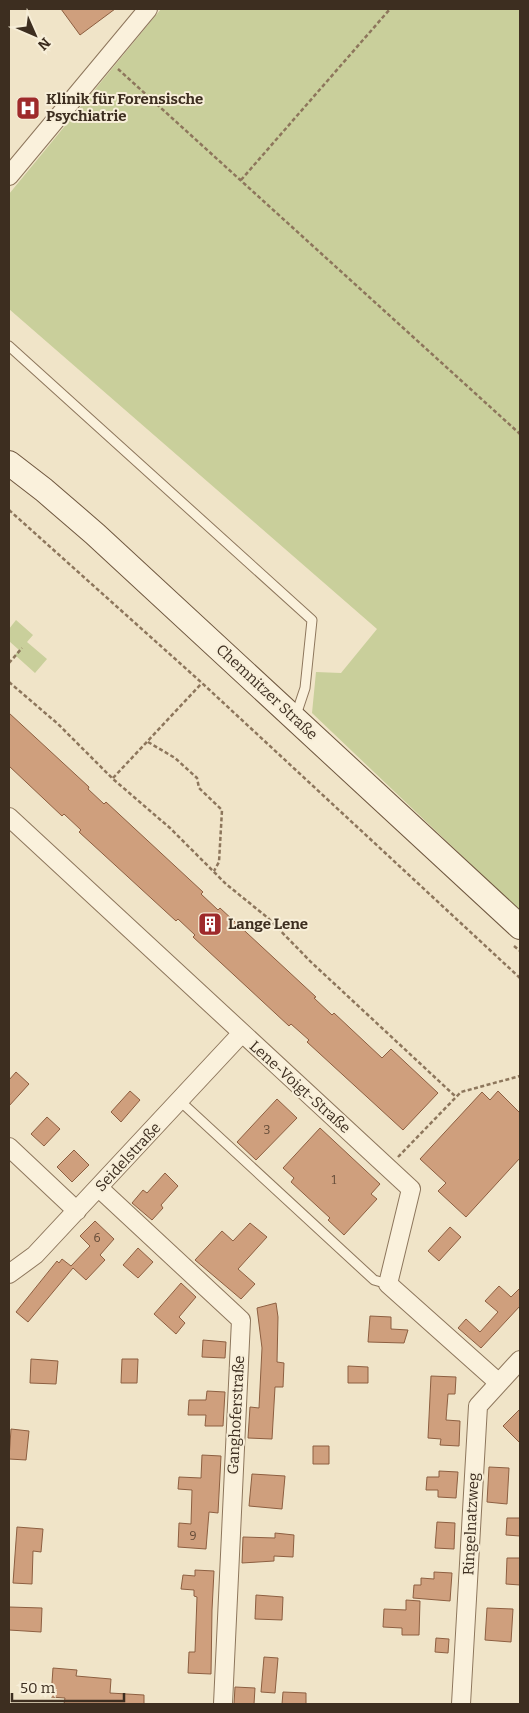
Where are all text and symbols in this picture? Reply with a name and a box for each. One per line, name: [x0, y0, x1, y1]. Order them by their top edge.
north arrow: [10, 10, 60, 60]
text: N: [34, 34, 54, 54]
place label: Klinik für Forensische Psychiatrie: [46, 90, 203, 125]
hospital icon: Klinik für Forensische Psychiatrie: [15, 95, 41, 121]
street label: Chemnitzer Straße: [213, 640, 321, 744]
building icon: Lange Lene: [197, 911, 223, 937]
place label: Lange Lene: [228, 915, 308, 933]
street label: Lene-Voigt-Straße: [246, 1037, 354, 1137]
street label: Seidelstraße: [92, 1119, 164, 1195]
house number: 3: [264, 1123, 271, 1137]
house number: 1: [332, 1173, 337, 1187]
house number: 6: [93, 1231, 101, 1245]
street label: Ganghoferstraße: [224, 1355, 248, 1475]
street label: Ringelnatzweg: [459, 1472, 483, 1576]
house number: 9: [189, 1529, 197, 1543]
scale bar: [12, 1670, 125, 1702]
text: 50 m: [20, 1679, 56, 1697]

